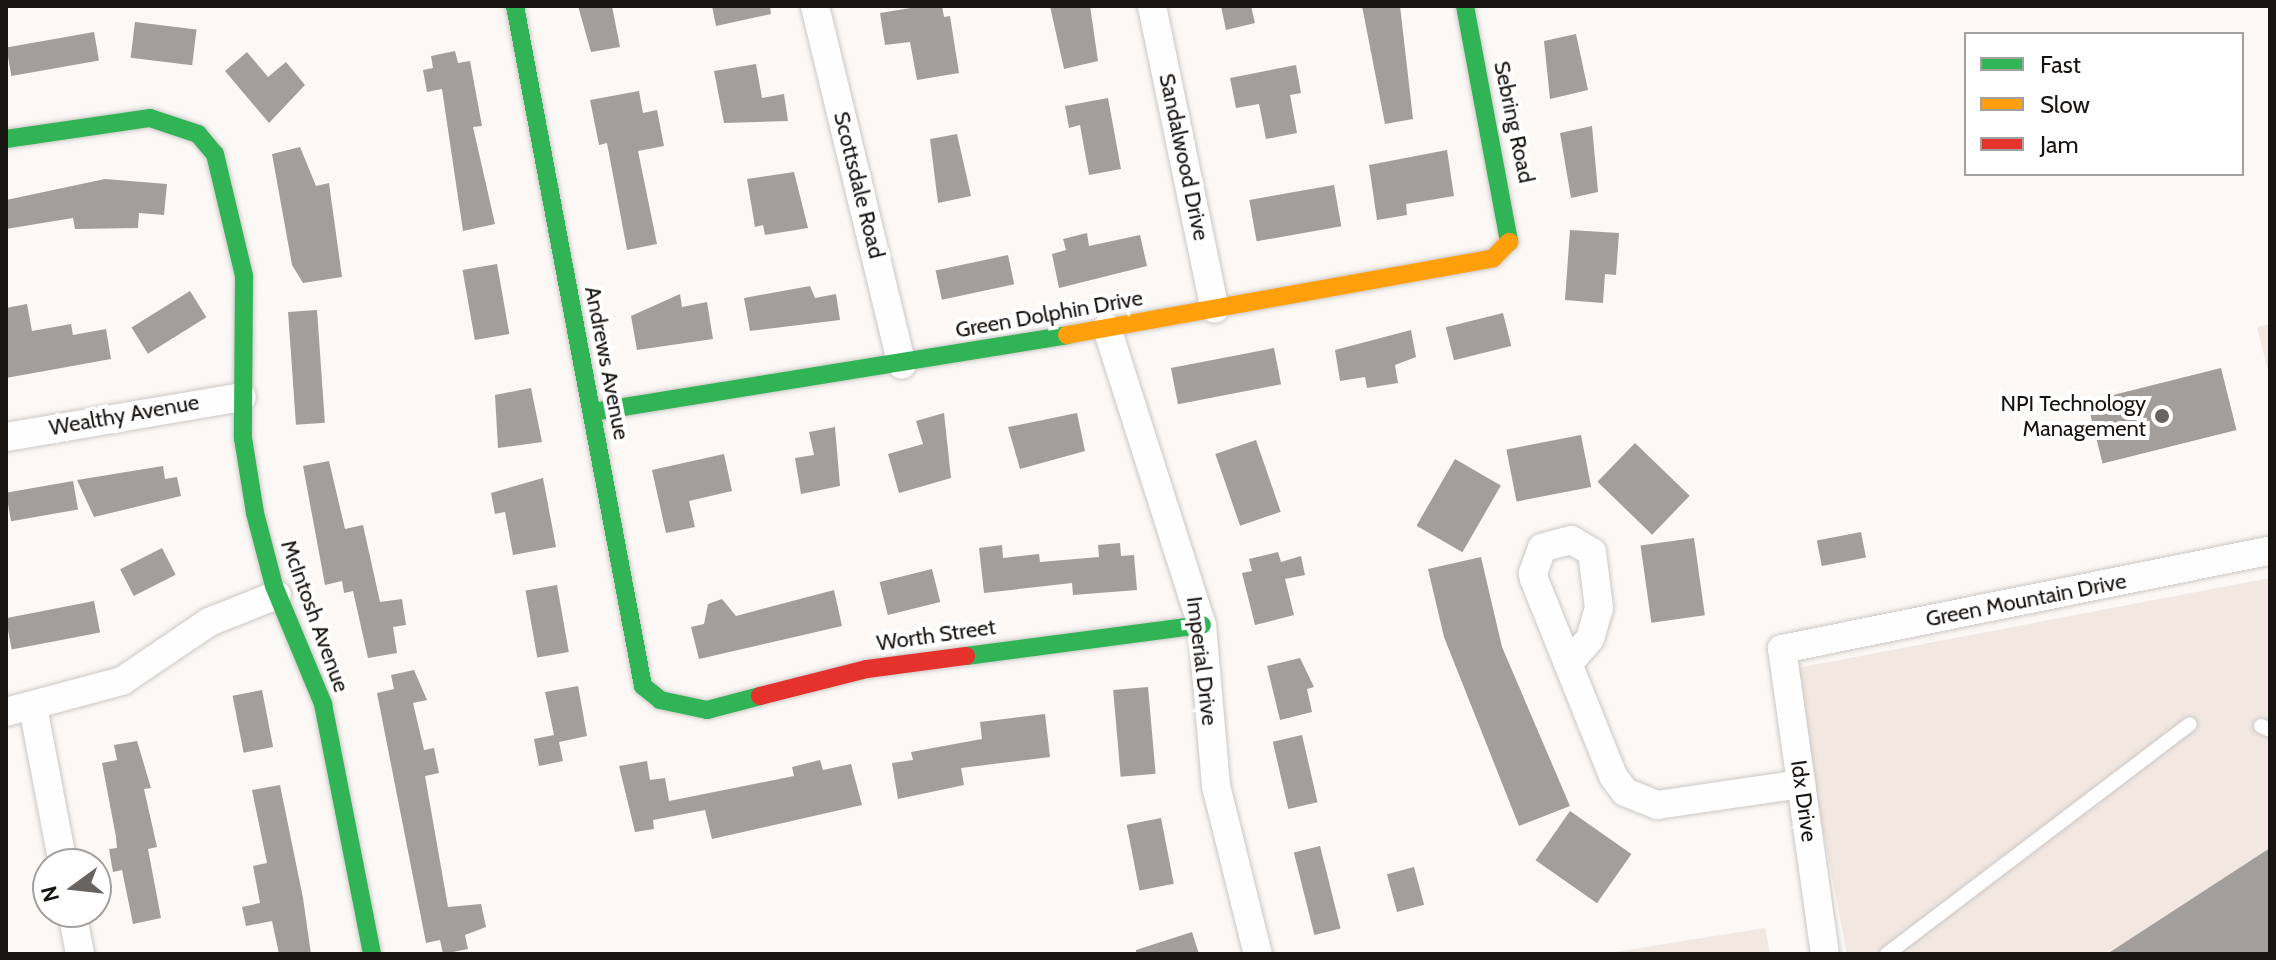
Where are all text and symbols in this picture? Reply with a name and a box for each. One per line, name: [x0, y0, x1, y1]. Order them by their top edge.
legend: [1964, 32, 2244, 176]
text: Fast: [2040, 50, 2081, 79]
street label: Sebring Road: [1488, 59, 1540, 185]
street label: Sandalwood Drive: [1153, 71, 1215, 243]
text: Slow: [2040, 90, 2090, 119]
street label: Scottsdale Road: [828, 109, 890, 261]
text: Jam: [2040, 130, 2078, 159]
street label: Andrews Avenue: [579, 284, 635, 442]
street label: Green Dolphin Drive: [953, 285, 1145, 343]
street label: Wealthy Avenue: [47, 389, 201, 441]
place label: NPI Technology Management: [2001, 390, 2146, 442]
marker: NPI Technology Management: [2153, 407, 2171, 425]
street label: McIntosh Avenue: [275, 536, 355, 696]
street label: Green Mountain Drive: [1924, 568, 2128, 632]
street label: Imperial Drive: [1181, 595, 1223, 727]
street label: Worth Street: [875, 614, 997, 656]
street label: Idx Drive: [1785, 758, 1823, 844]
north arrow: [32, 848, 112, 928]
text: N: [35, 883, 65, 905]

